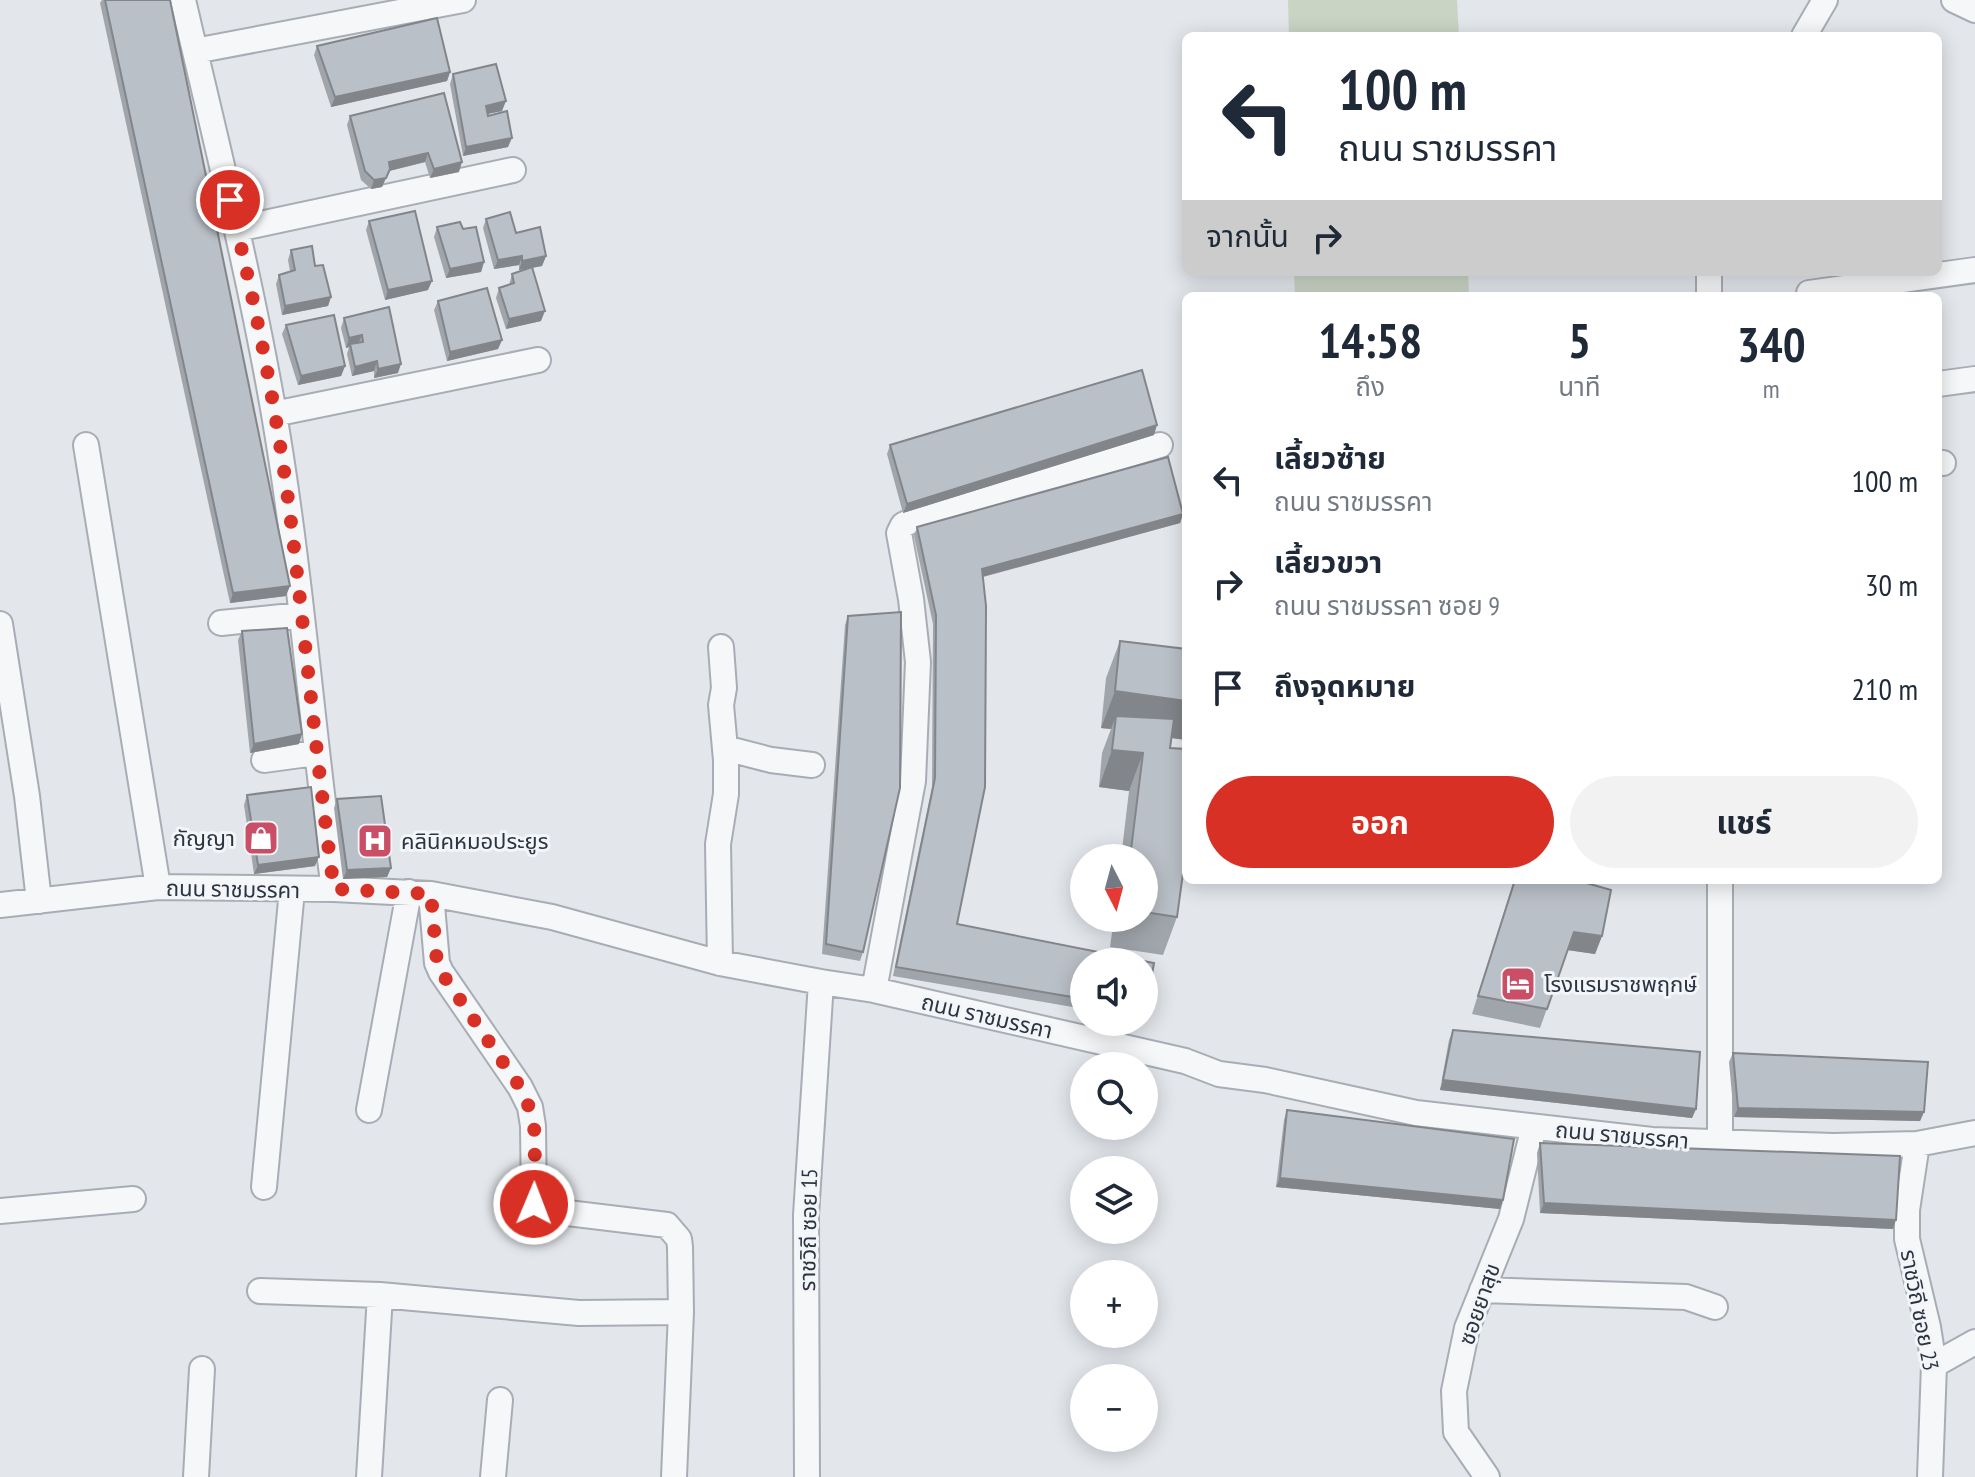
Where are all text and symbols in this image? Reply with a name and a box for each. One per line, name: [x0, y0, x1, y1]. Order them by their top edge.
text: 100 m: [1338, 53, 1467, 125]
icon: left: [1206, 64, 1310, 168]
text: ถนน ราชมรรคา: [1338, 124, 1557, 171]
pin: [196, 166, 264, 234]
icon: arrive: [208, 178, 252, 222]
text: จากนั้น: [1206, 216, 1289, 255]
icon: right: [1305, 216, 1349, 260]
text: 14:58: [1318, 309, 1422, 371]
text: 5: [1568, 309, 1591, 371]
text: 340: [1737, 313, 1806, 375]
text: ถึง: [1355, 370, 1385, 403]
text: นาที: [1558, 370, 1601, 403]
text: m: [1763, 372, 1780, 405]
text: เลี้ยวซ้าย: [1274, 438, 1386, 477]
icon: left: [1206, 458, 1250, 502]
text: 100 m: [1852, 461, 1918, 500]
text: ถนน ราชมรรคา: [1274, 485, 1432, 518]
text: เลี้ยวขวา: [1274, 542, 1382, 581]
icon: right: [1206, 562, 1250, 606]
text: 30 m: [1865, 565, 1918, 604]
text: ถนน ราชมรรคา ซอย 9: [1274, 589, 1500, 622]
icon: arrive: [1206, 666, 1250, 710]
text: ถึงจุดหมาย: [1274, 666, 1415, 705]
text: 210 m: [1852, 669, 1918, 708]
button: ออก: [1206, 776, 1554, 868]
button: แชร์: [1570, 776, 1918, 868]
shop icon: กัญญา: [242, 819, 280, 857]
hospital icon: คลินิคหมอประยูร: [356, 822, 394, 860]
place label: กัญญา: [173, 824, 235, 852]
place label: คลินิคหมอประยูร: [401, 827, 548, 855]
north arrow: [1070, 844, 1158, 932]
map controls: [1070, 844, 1158, 1452]
street label: ถนน ราชมรรคา: [166, 874, 300, 904]
button: sound: [1070, 948, 1158, 1036]
hotel icon: โรงแรมราชพฤกษ์: [1499, 965, 1537, 1003]
place label: โรงแรมราชพฤกษ์: [1544, 970, 1697, 998]
street label: ถนน ราชมรรคา: [919, 987, 1055, 1045]
button: search: [1070, 1052, 1158, 1140]
street label: ถนน ราชมรรคา: [1554, 1115, 1690, 1155]
button: layers: [1070, 1156, 1158, 1244]
position arrow: [492, 1162, 576, 1246]
street label: ราชวิถี ซอย 15: [793, 1168, 823, 1292]
street label: ราชวิถี ซอย 23: [1895, 1247, 1945, 1373]
street label: ซอยยาสุข: [1452, 1259, 1506, 1349]
button: +: [1070, 1260, 1158, 1348]
button: −: [1070, 1364, 1158, 1452]

